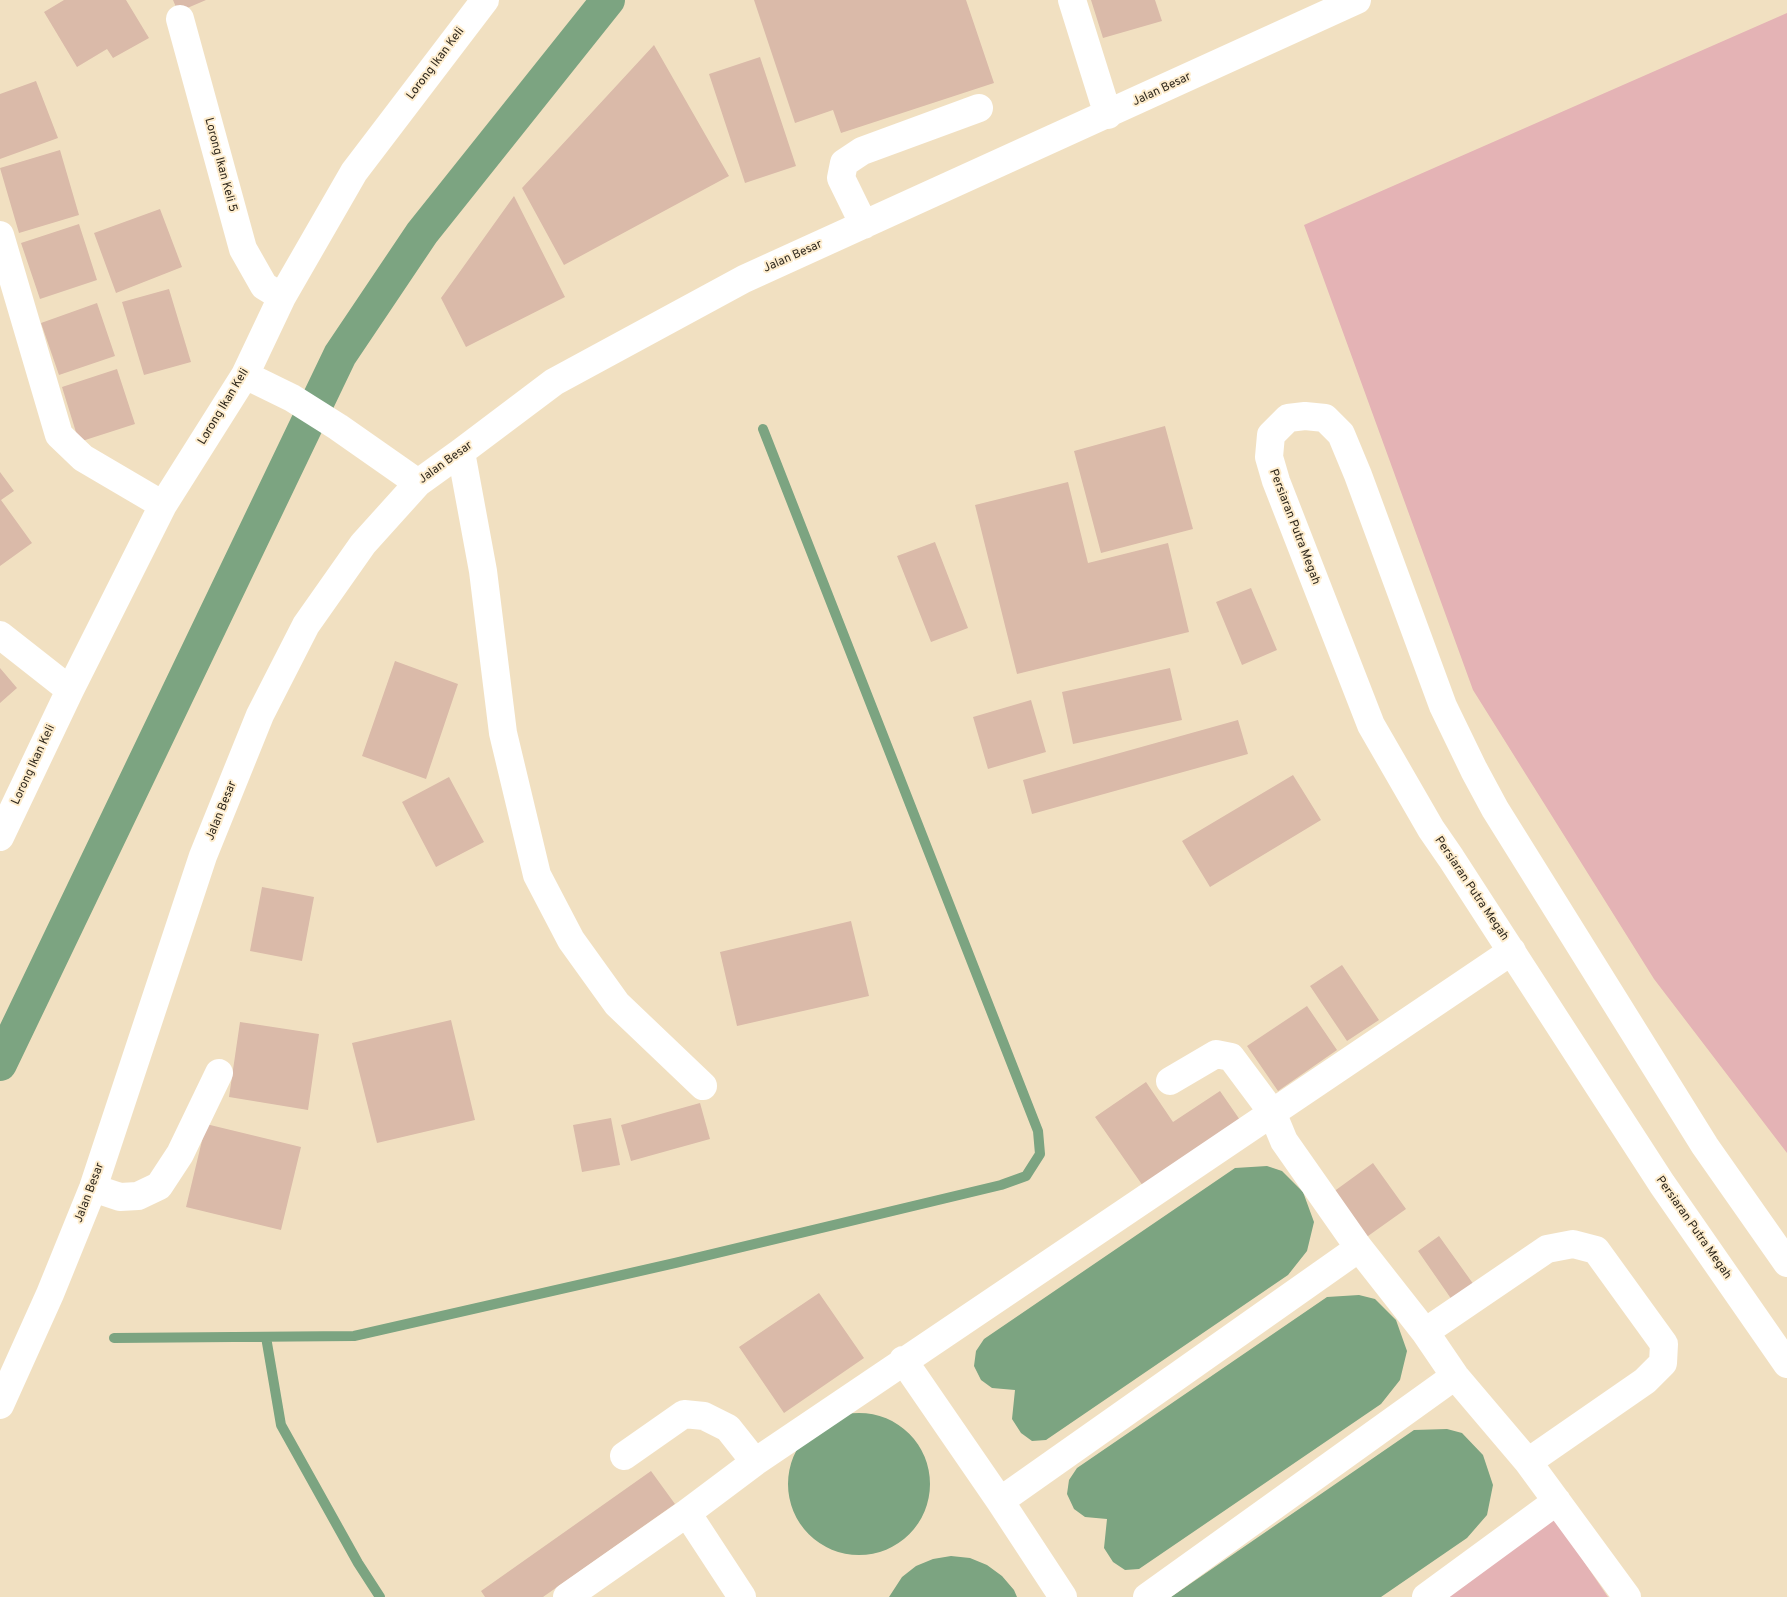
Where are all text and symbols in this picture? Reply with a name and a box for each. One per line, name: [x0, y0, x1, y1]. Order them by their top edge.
street label: Lorong Ikan Keli: [404, 25, 468, 103]
street label: Jalan Besar: [1130, 70, 1194, 110]
street label: Lorong Ikan Keli 5: [201, 116, 239, 214]
street label: Jalan Besar: [761, 238, 825, 276]
street label: Lorong Ikan Keli: [196, 366, 252, 448]
street label: Jalan Besar: [416, 439, 476, 487]
street label: Persiaran Putra Megah: [1265, 467, 1323, 587]
street label: Lorong Ikan Keli: [9, 723, 59, 807]
street label: Jalan Besar: [204, 779, 240, 843]
street label: Persiaran Putra Megah: [1431, 834, 1511, 944]
street label: Jalan Besar: [72, 1161, 108, 1225]
street label: Persiaran Putra Megah: [1652, 1174, 1734, 1282]

